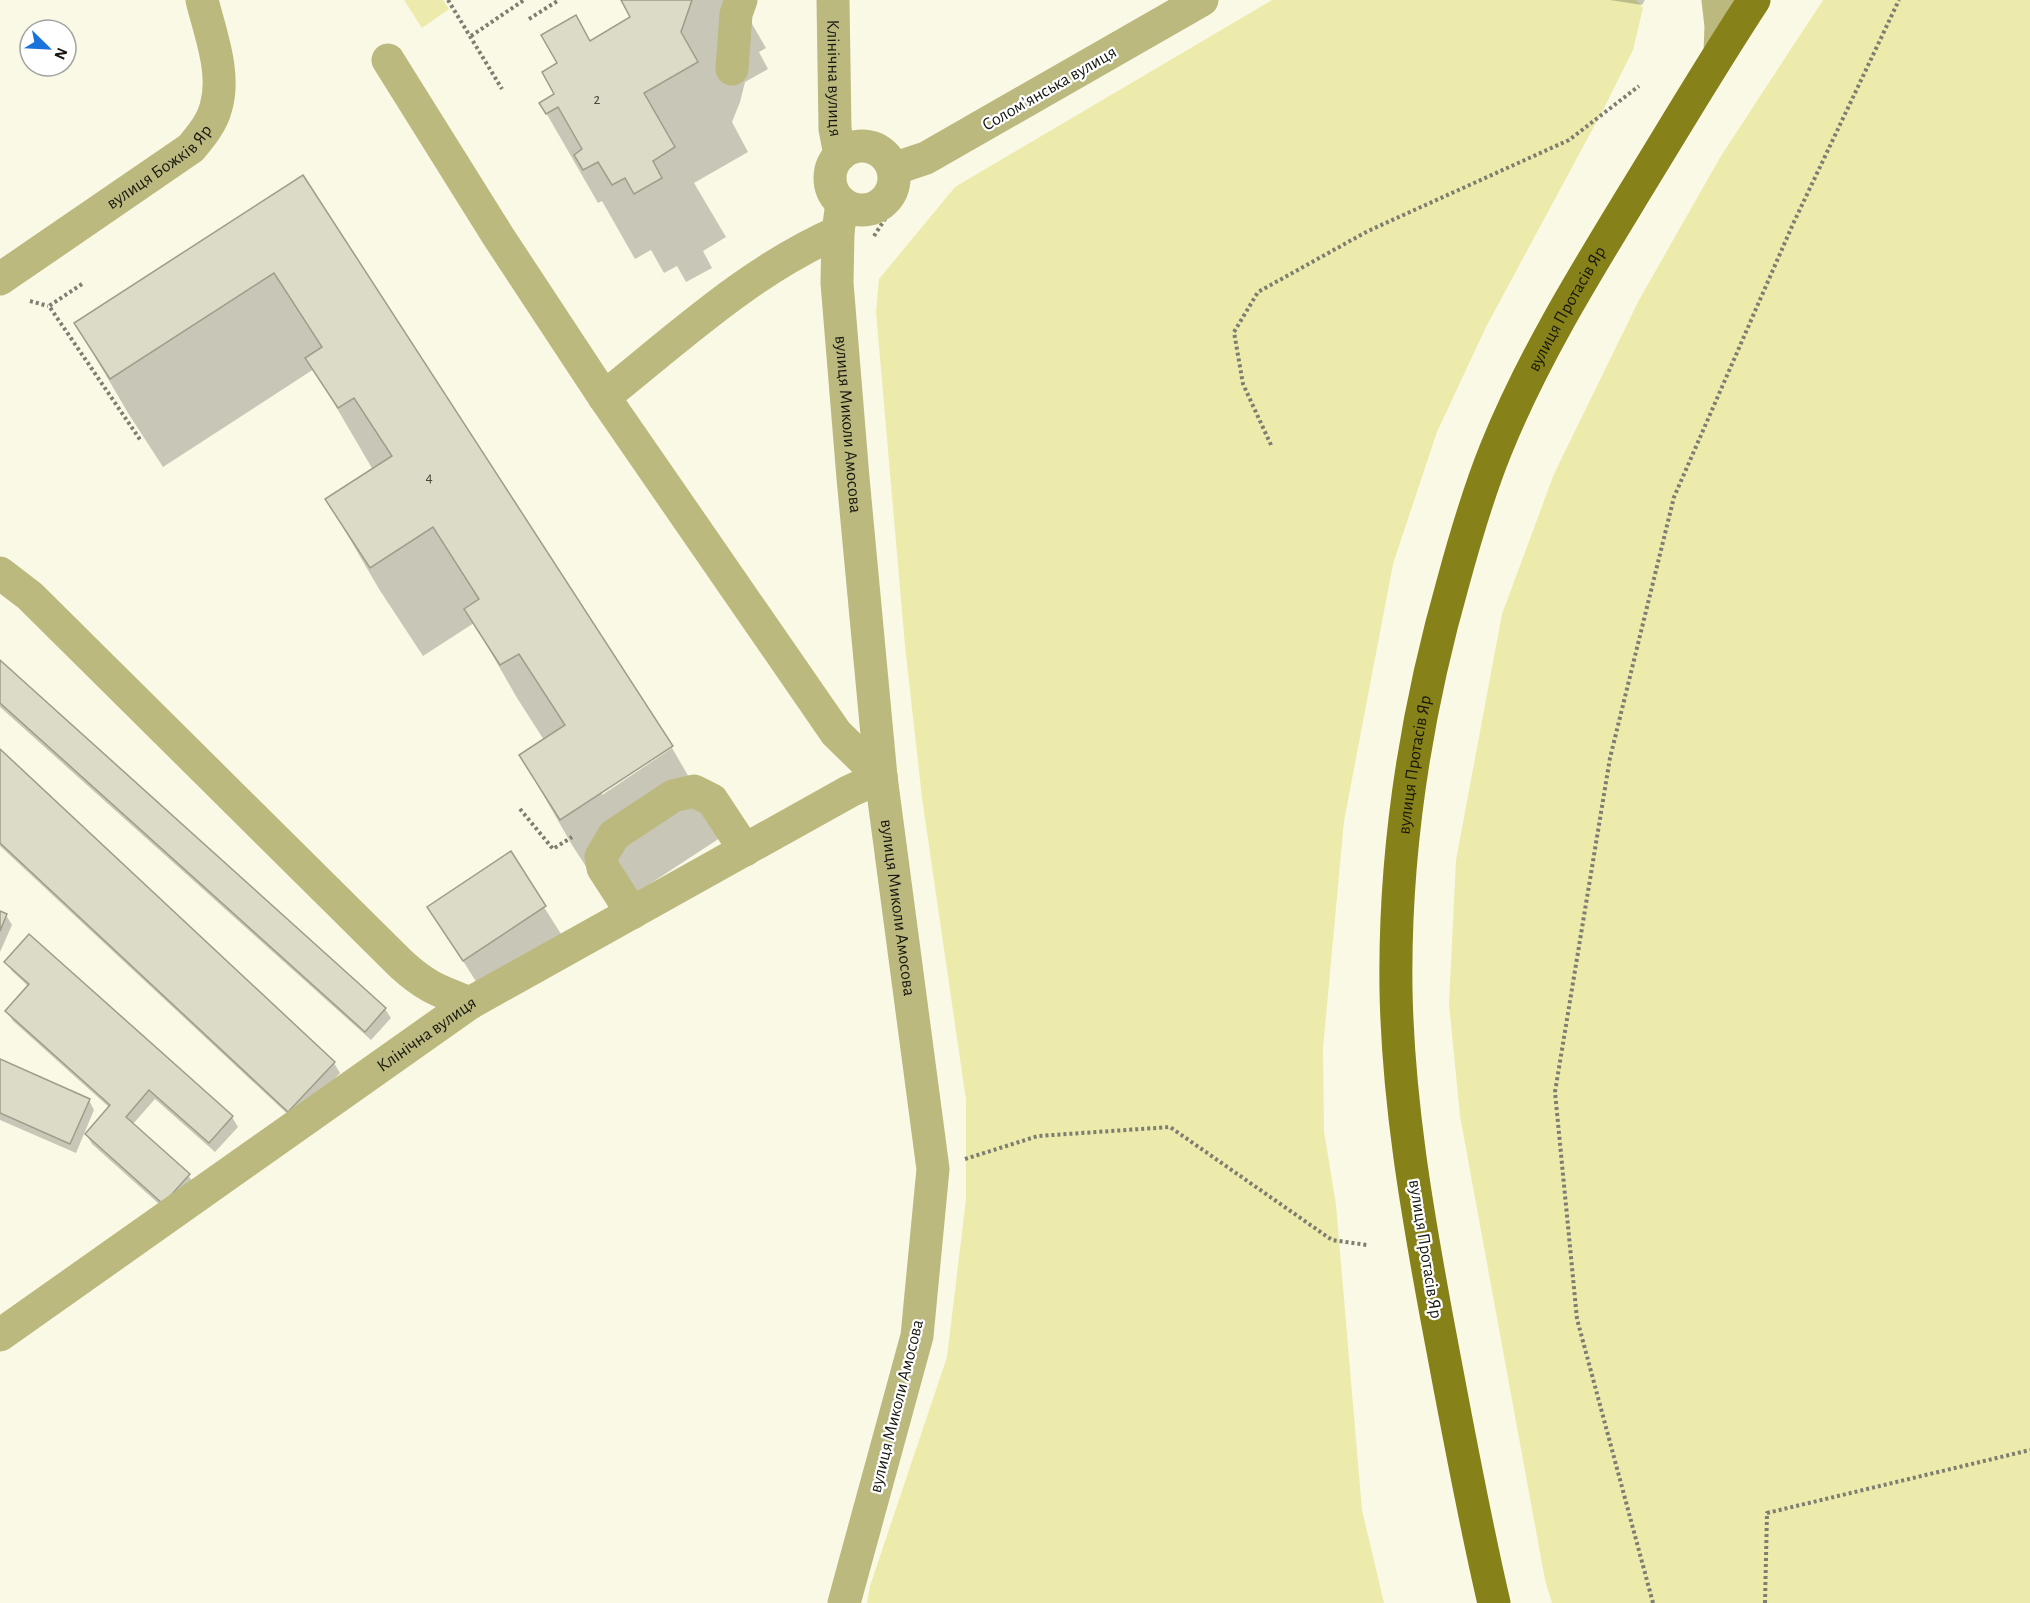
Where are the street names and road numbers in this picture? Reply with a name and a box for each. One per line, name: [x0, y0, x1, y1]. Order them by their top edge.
street label: Клінічна вулиця: [823, 19, 844, 138]
street label: Соломʼянська вулиця: [979, 43, 1120, 135]
street label: вулиця Божків Яр: [104, 122, 216, 213]
street label: вулиця Протасів Яр: [1525, 243, 1610, 375]
street label: вулиця Миколи Амосова: [831, 335, 864, 514]
street label: вулиця Протасів Яр: [1395, 694, 1435, 835]
street label: вулиця Миколи Амосова: [877, 818, 918, 997]
street label: Клінічна вулиця: [374, 994, 479, 1076]
street label: вулиця Протасів Яр: [1405, 1178, 1445, 1320]
street label: вулиця Миколи Амосова: [867, 1318, 927, 1495]

